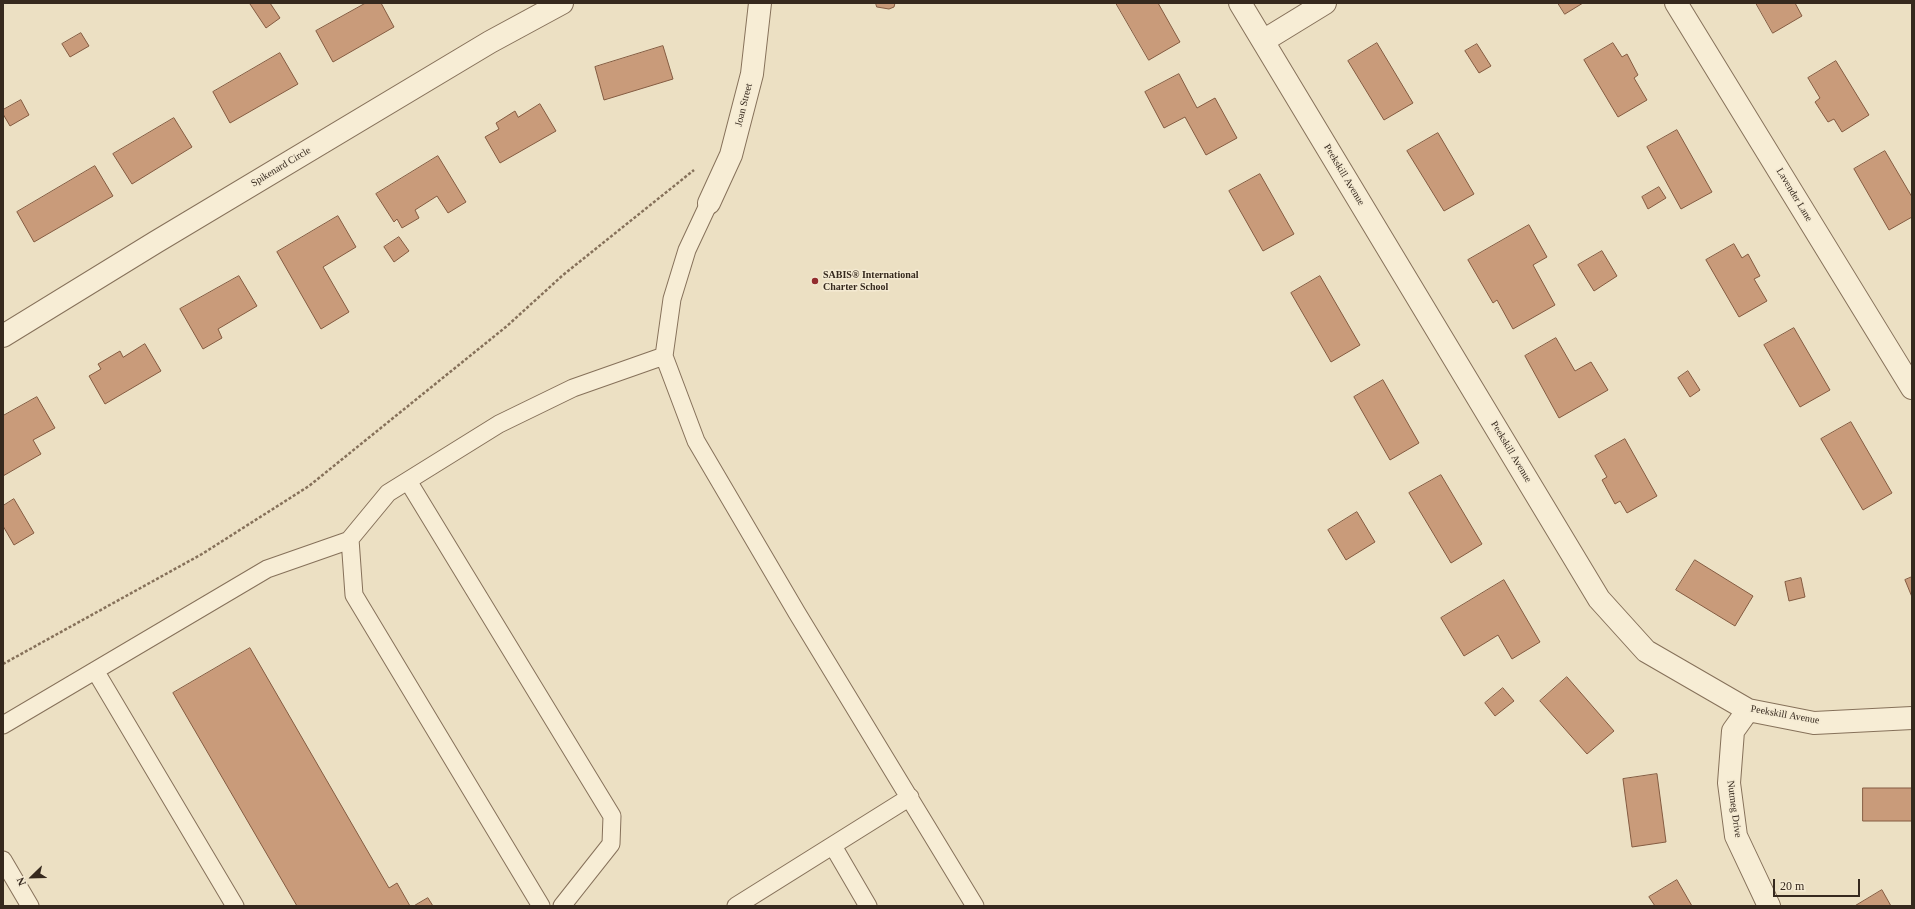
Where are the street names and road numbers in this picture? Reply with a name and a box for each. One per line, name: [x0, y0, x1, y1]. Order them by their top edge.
street label: Joan Street: [733, 82, 755, 128]
street label: Peekskill Avenue: [1321, 142, 1367, 208]
street label: Spikenard Circle: [249, 144, 313, 190]
street label: Lavender Lane: [1773, 166, 1815, 224]
street label: Peekskill Avenue: [1488, 419, 1534, 485]
street label: Peekskill Avenue: [1750, 703, 1820, 727]
street label: Nutmeg Drive: [1724, 780, 1744, 838]

